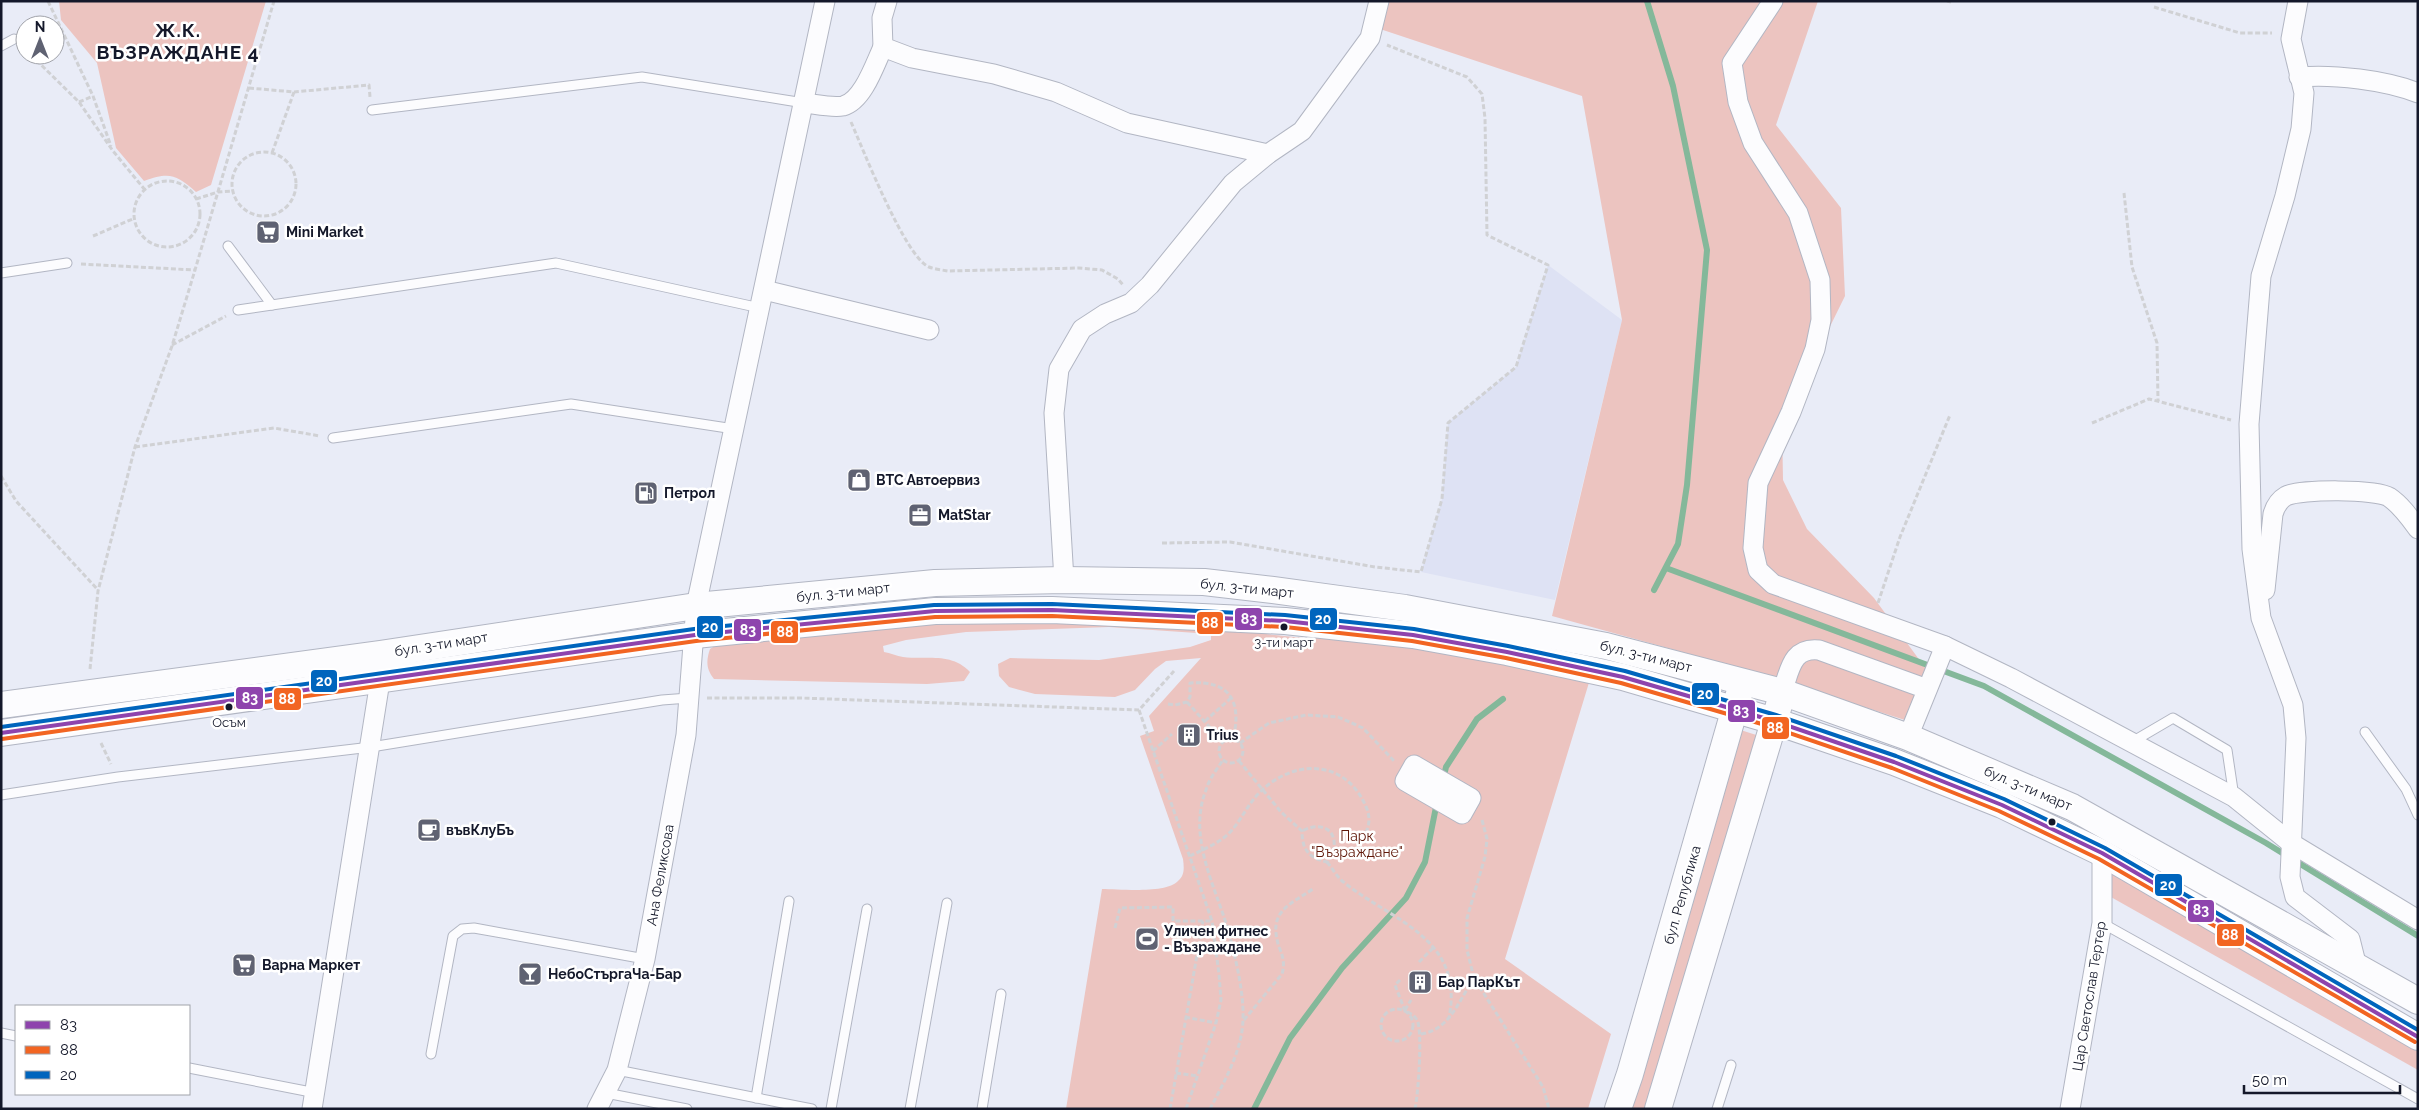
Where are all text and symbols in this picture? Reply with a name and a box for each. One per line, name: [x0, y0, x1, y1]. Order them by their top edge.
north arrow: [15, 15, 65, 65]
text: N: [35, 19, 45, 35]
district label: Ж.К. ВЪЗРАЖДАНЕ 4: [96, 19, 260, 63]
supermarket icon: Mini Market: [255, 219, 281, 245]
place label: Mini Market: [286, 224, 364, 240]
shop icon: ВТС Автоервиз: [846, 467, 872, 493]
place label: ВТС Автоервиз: [876, 472, 980, 488]
fuel station icon: Петрол: [633, 480, 659, 506]
place label: Петрол: [664, 485, 715, 501]
office icon: MatStar: [907, 502, 933, 528]
place label: MatStar: [938, 507, 991, 523]
street label: бул. 3-ти март: [1199, 575, 1295, 601]
street label: бул. 3-ти март: [795, 579, 891, 605]
line badge: 83: [1234, 607, 1263, 631]
line badge: 20: [1309, 607, 1338, 631]
line badge: 88: [1196, 611, 1224, 635]
text: 83: [1241, 611, 1257, 627]
text: 20: [1315, 611, 1331, 627]
line badge: 20: [696, 615, 724, 639]
text: 88: [1202, 615, 1218, 631]
line badge: 83: [733, 618, 762, 642]
text: 20: [702, 619, 718, 635]
line badge: 88: [770, 620, 799, 644]
text: 83: [740, 622, 756, 638]
marker: 3-ти март: [1279, 622, 1289, 632]
text: 88: [777, 624, 793, 640]
street label: бул. 3-ти март: [393, 629, 489, 659]
place label: 3-ти март: [1254, 635, 1314, 650]
street label: бул. 3-ти март: [1598, 637, 1694, 675]
line badge: 20: [310, 669, 338, 693]
text: 20: [316, 673, 332, 689]
line badge: 20: [1691, 682, 1720, 706]
line badge: 83: [235, 686, 264, 710]
text: 20: [1697, 686, 1713, 702]
line badge: 88: [273, 687, 302, 711]
text: 83: [242, 690, 258, 706]
text: 88: [279, 691, 295, 707]
line badge: 83: [1727, 699, 1756, 723]
marker: Осъм: [224, 702, 234, 712]
text: 83: [1733, 703, 1749, 719]
place label: Осъм: [212, 715, 246, 730]
line badge: 88: [1761, 716, 1790, 740]
text: 88: [1767, 720, 1783, 736]
building icon: Trius: [1176, 722, 1202, 748]
place label: Trius: [1206, 727, 1239, 743]
street label: бул. 3-ти март: [1982, 762, 2075, 814]
cafe icon: въвКлуБъ: [416, 817, 442, 843]
unlabelled marker: [2047, 817, 2057, 827]
place label: въвКлуБъ: [446, 822, 514, 838]
street label: Ана Феликсова: [643, 823, 677, 927]
park label: Парк "Възраждане": [1311, 828, 1403, 860]
street label: бул. Република: [1660, 844, 1704, 946]
line badge: 20: [2154, 873, 2183, 897]
text: 20: [2160, 877, 2176, 893]
line badge: 83: [2187, 899, 2215, 923]
text: 83: [2193, 902, 2209, 918]
street label: Цар Светослав Тертер: [2069, 919, 2109, 1072]
place label: Уличен фитнес - Възраждане: [1163, 923, 1269, 955]
line badge: 88: [2216, 923, 2245, 947]
sports icon: Уличен фитнес - Възраждане: [1134, 926, 1160, 952]
text: 88: [2222, 927, 2238, 943]
supermarket icon: Варна Маркет: [231, 952, 257, 978]
place label: Варна Маркет: [262, 957, 360, 973]
bar icon: НебоСтъргаЧа-Бар: [517, 961, 543, 987]
place label: НебоСтъргаЧа-Бар: [548, 966, 682, 982]
building icon: Бар ПарКът: [1407, 969, 1433, 995]
place label: Бар ПарКът: [1438, 974, 1520, 990]
legend: [15, 1005, 190, 1095]
text: 83: [60, 1016, 77, 1034]
text: 88: [60, 1041, 78, 1059]
scale bar: [2244, 1062, 2400, 1094]
text: 20: [60, 1066, 77, 1084]
text: 50 m: [2252, 1071, 2287, 1089]

